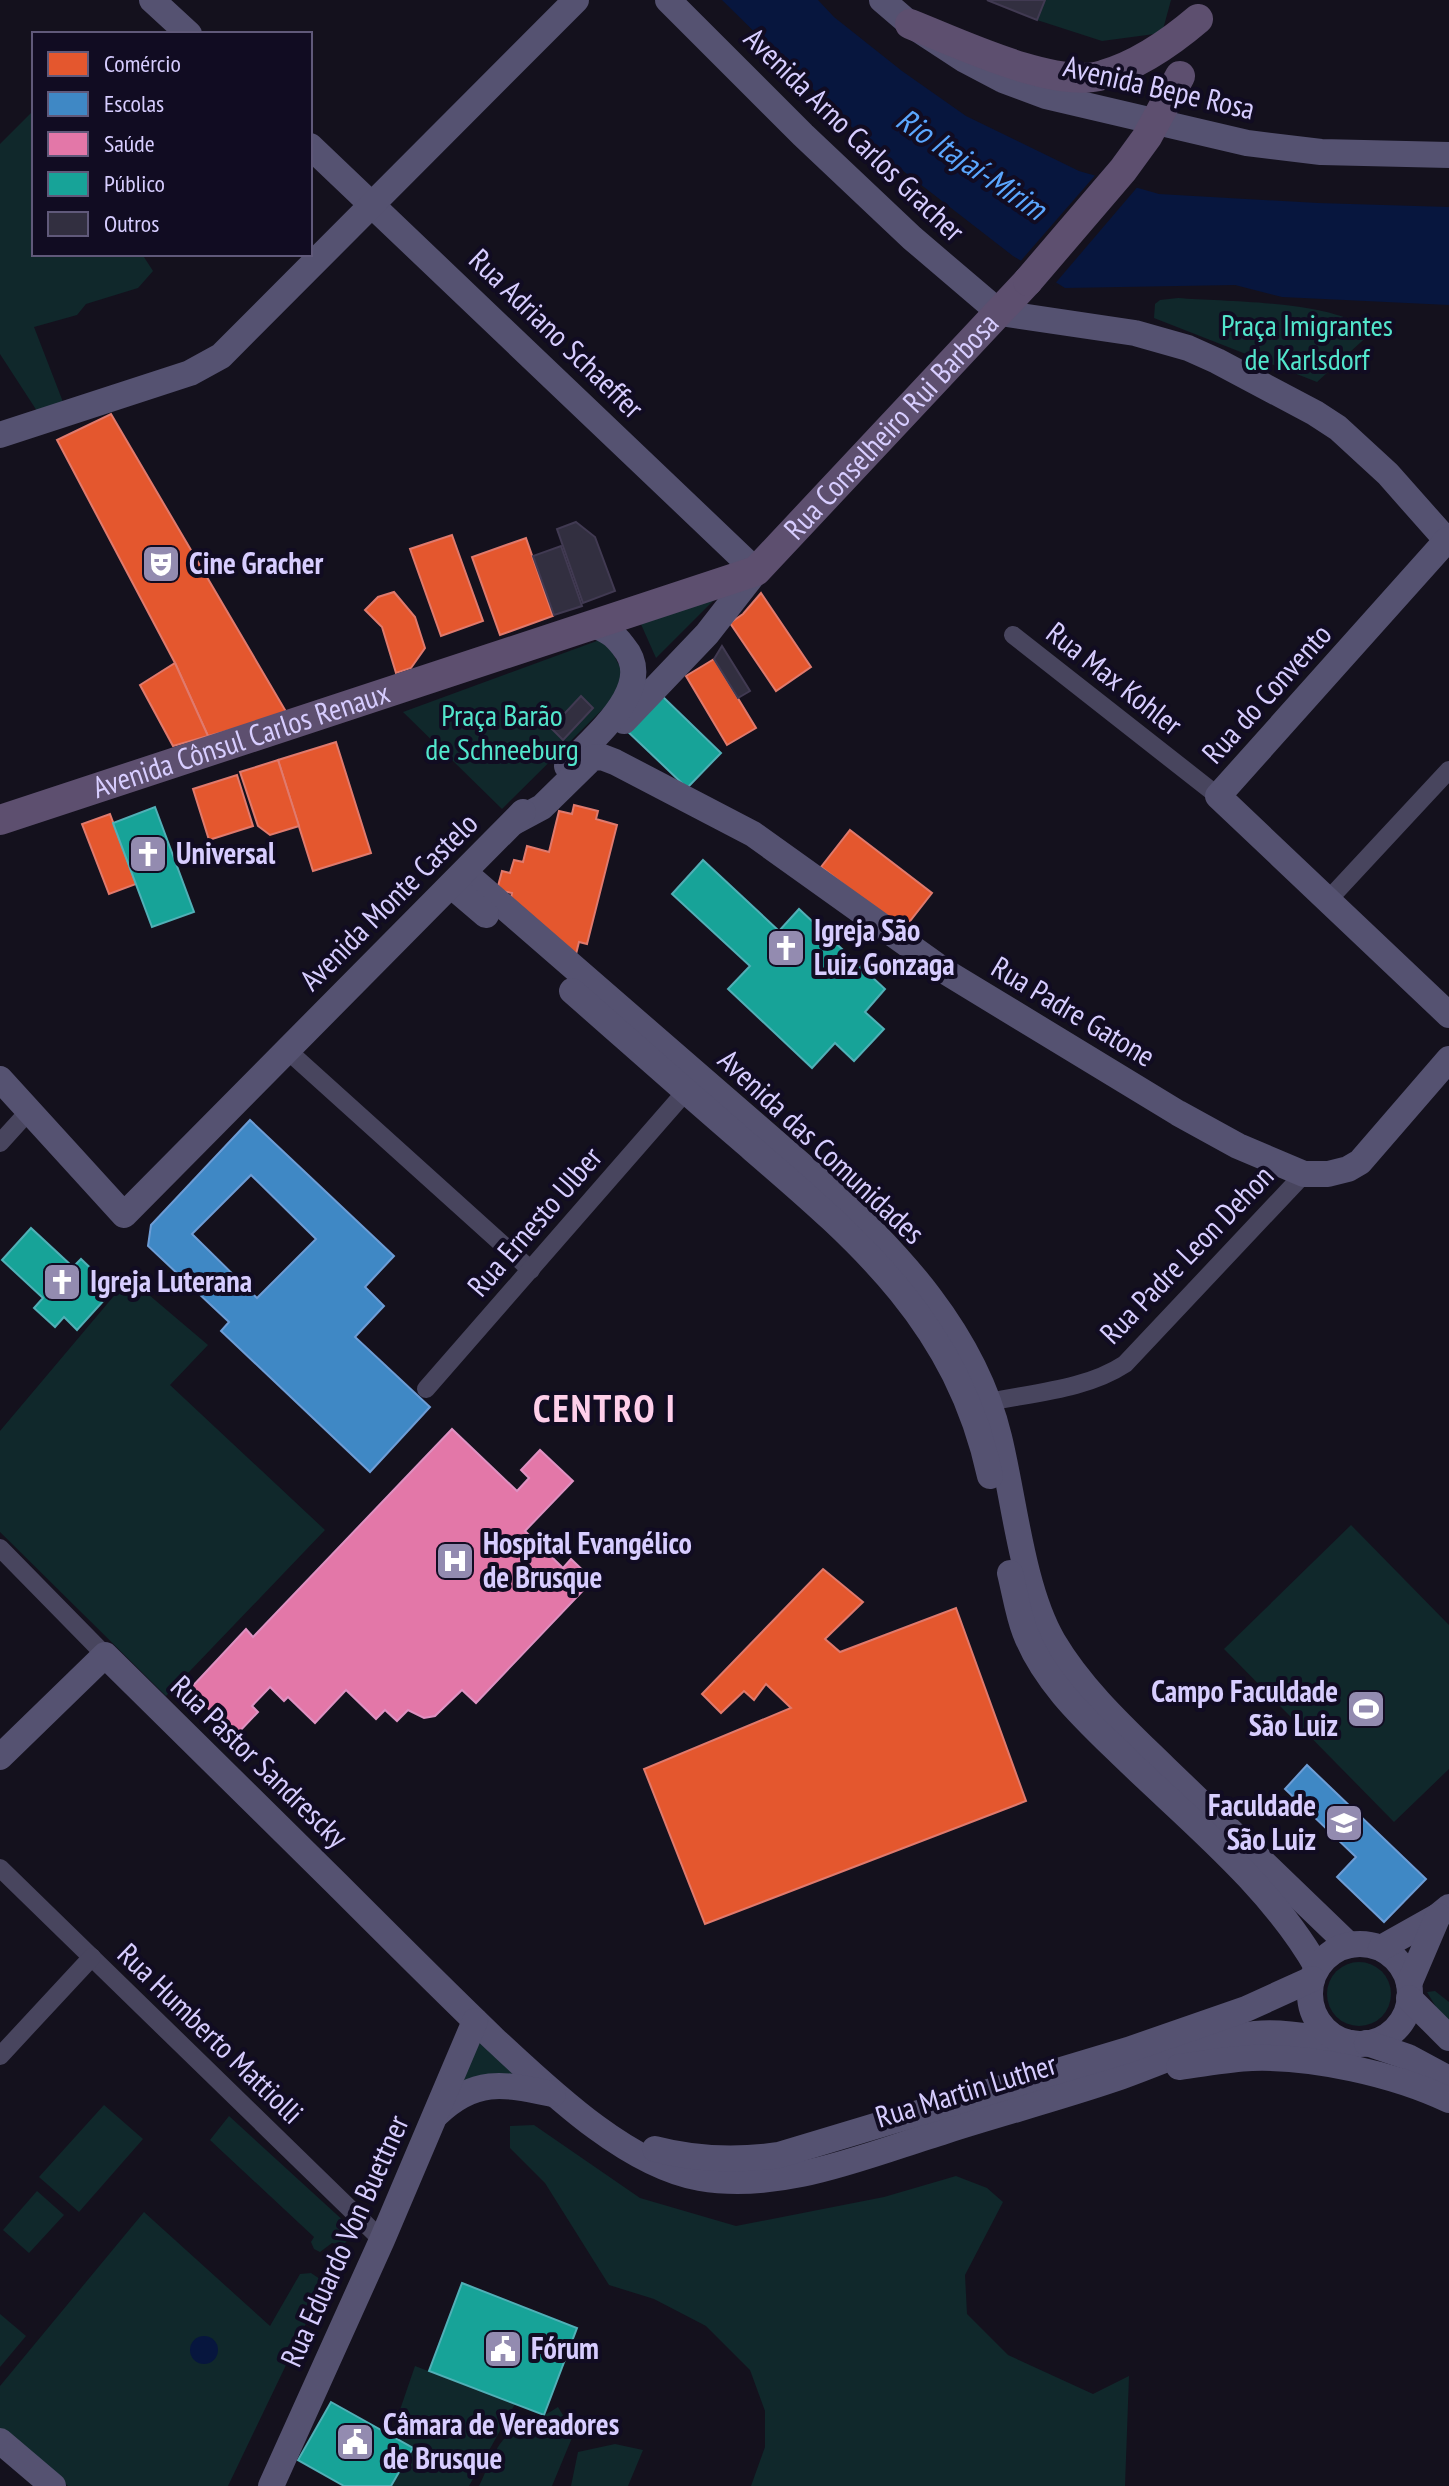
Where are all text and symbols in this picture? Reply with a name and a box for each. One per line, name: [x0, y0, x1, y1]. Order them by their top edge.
street label: Avenida Arno Carlos Gracher: [737, 19, 974, 250]
legend: [32, 32, 312, 256]
street label: Avenida Bepe Rosa: [1060, 46, 1259, 127]
text: Comércio: [104, 48, 181, 79]
text: Escolas: [104, 88, 164, 119]
water label: Rio Itajaí-Mirim: [889, 98, 1056, 230]
text: Saúde: [104, 128, 155, 159]
text: Público: [104, 168, 165, 199]
text: Outros: [104, 208, 159, 239]
street label: Rua Adriano Schaeffer: [461, 240, 653, 427]
street label: Rua Conselheiro Rui Barbosa: [775, 304, 1006, 547]
park label: Praça Imigrantes de Karlsdorf: [1221, 305, 1393, 378]
theatre icon: Cine Gracher: [140, 543, 182, 585]
place label: Cine Gracher: [189, 543, 324, 582]
street label: Rua Max Kohler: [1039, 612, 1191, 744]
street label: Rua do Convento: [1193, 615, 1339, 771]
street label: Avenida Cônsul Carlos Renaux: [87, 672, 394, 806]
park label: Praça Barão de Schneeburg: [425, 695, 579, 768]
street label: Avenida Monte Castelo: [291, 804, 485, 998]
church icon: Universal: [127, 833, 169, 875]
place label: Universal: [176, 833, 276, 872]
place label: Igreja São Luiz Gonzaga: [814, 910, 955, 983]
church icon: Igreja São Luiz Gonzaga: [765, 927, 807, 969]
street label: Rua Padre Gatone: [985, 947, 1163, 1075]
street label: Avenida das Comunidades: [711, 1040, 933, 1252]
street label: Rua Ernesto Ulber: [458, 1137, 610, 1304]
street label: Rua Padre Leon Dehon: [1091, 1156, 1281, 1352]
church icon: Igreja Luterana: [41, 1261, 83, 1303]
place label: Igreja Luterana: [90, 1261, 252, 1300]
district label: CENTRO I: [533, 1383, 677, 1432]
place label: Hospital Evangélico de Brusque: [483, 1523, 692, 1596]
hospital icon: Hospital Evangélico de Brusque: [434, 1540, 476, 1582]
street label: Rua Pastor Sandrescky: [163, 1666, 357, 1856]
place label: Campo Faculdade São Luiz: [1151, 1671, 1338, 1744]
sports icon: Campo Faculdade São Luiz: [1345, 1688, 1387, 1730]
place label: Faculdade São Luiz: [1208, 1785, 1316, 1858]
school or university icon: Faculdade São Luiz: [1323, 1802, 1365, 1844]
street label: Rua Humberto Mattiolli: [110, 1934, 312, 2132]
street label: Rua Martin Luther: [870, 2043, 1062, 2136]
street label: Rua Eduardo Von Buettner: [271, 2108, 417, 2372]
public building icon: Fórum: [482, 2328, 524, 2370]
place label: Fórum: [531, 2328, 599, 2367]
place label: Câmara de Vereadores de Brusque: [383, 2404, 619, 2477]
public building icon: Câmara de Vereadores de Brusque: [334, 2421, 376, 2463]

